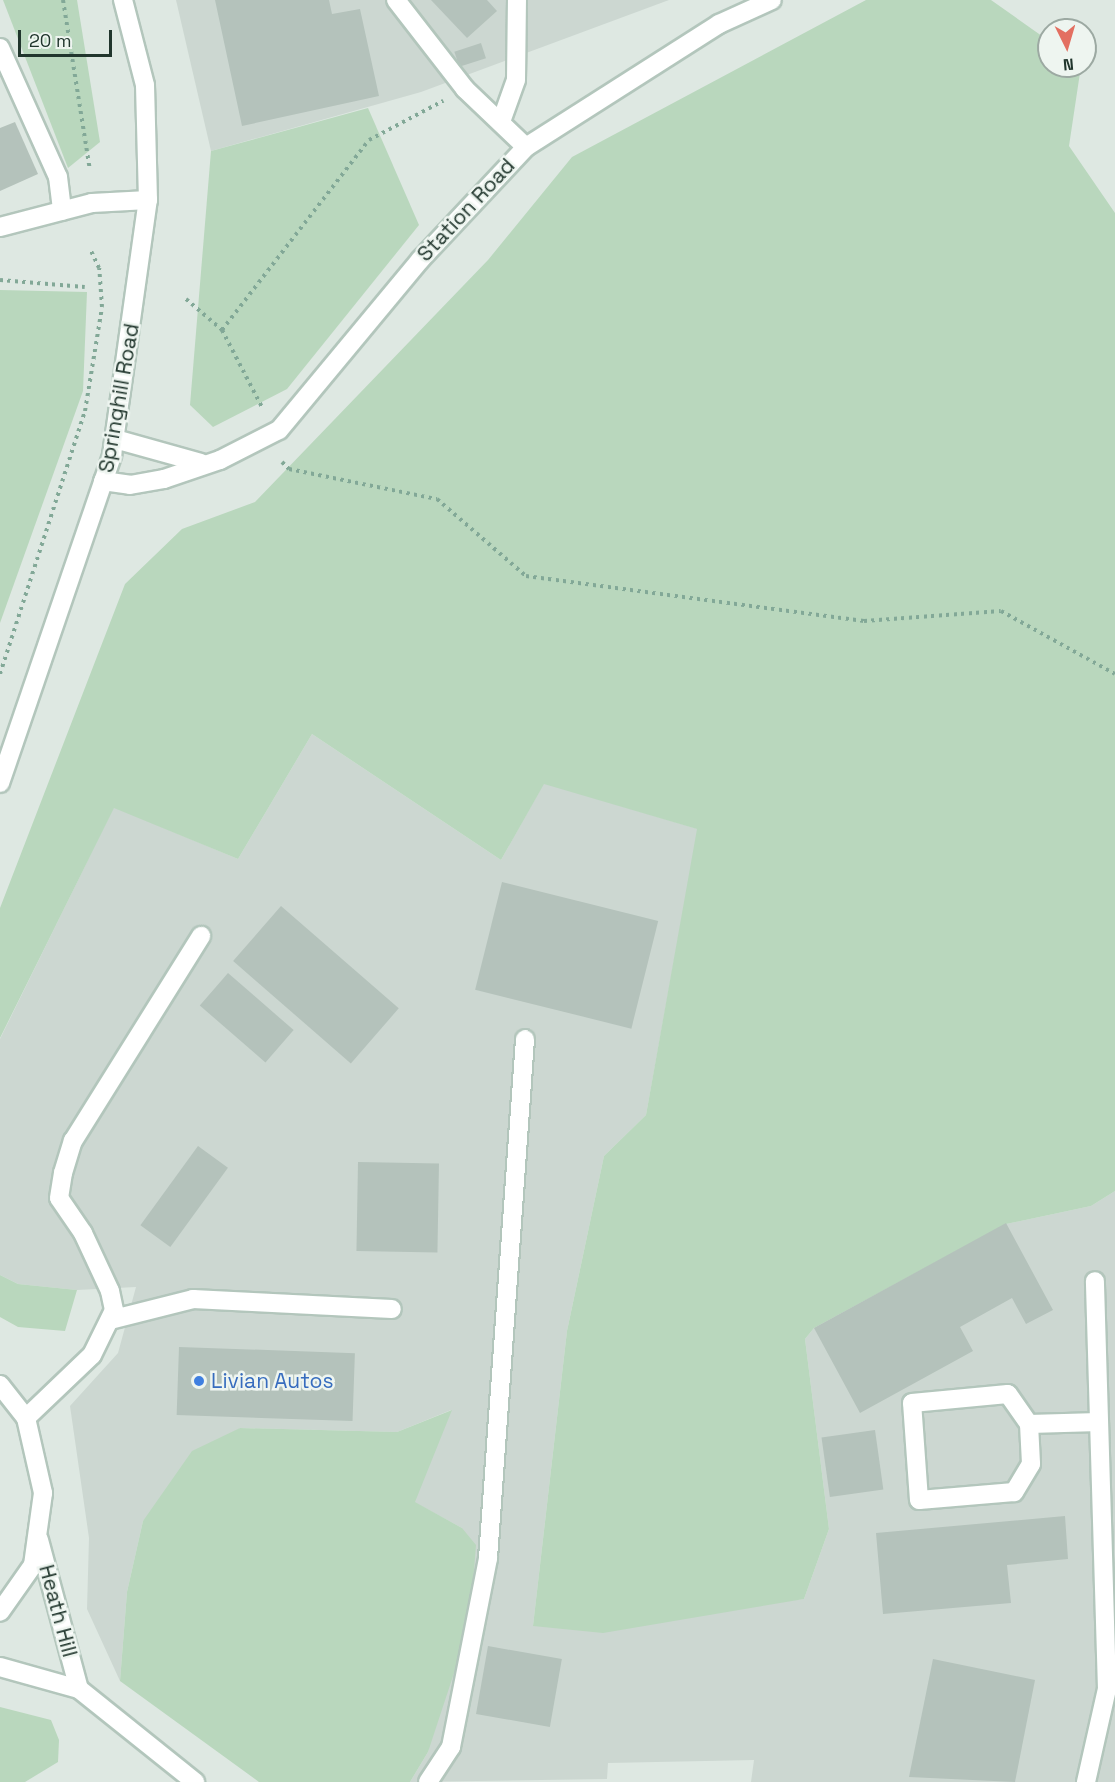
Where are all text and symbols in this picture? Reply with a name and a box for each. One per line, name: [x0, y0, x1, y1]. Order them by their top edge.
scale bar: [21, 18, 116, 56]
north arrow: [1037, 18, 1097, 78]
text: 20 m: [29, 29, 72, 52]
text: N: [1062, 54, 1075, 75]
street label: Station Road: [412, 153, 520, 267]
street label: Springhill Road: [93, 321, 145, 475]
place label: Livian Autos: [211, 1368, 334, 1394]
marker: Livian Autos: [192, 1374, 206, 1388]
street label: Heath Hill: [34, 1562, 82, 1660]

